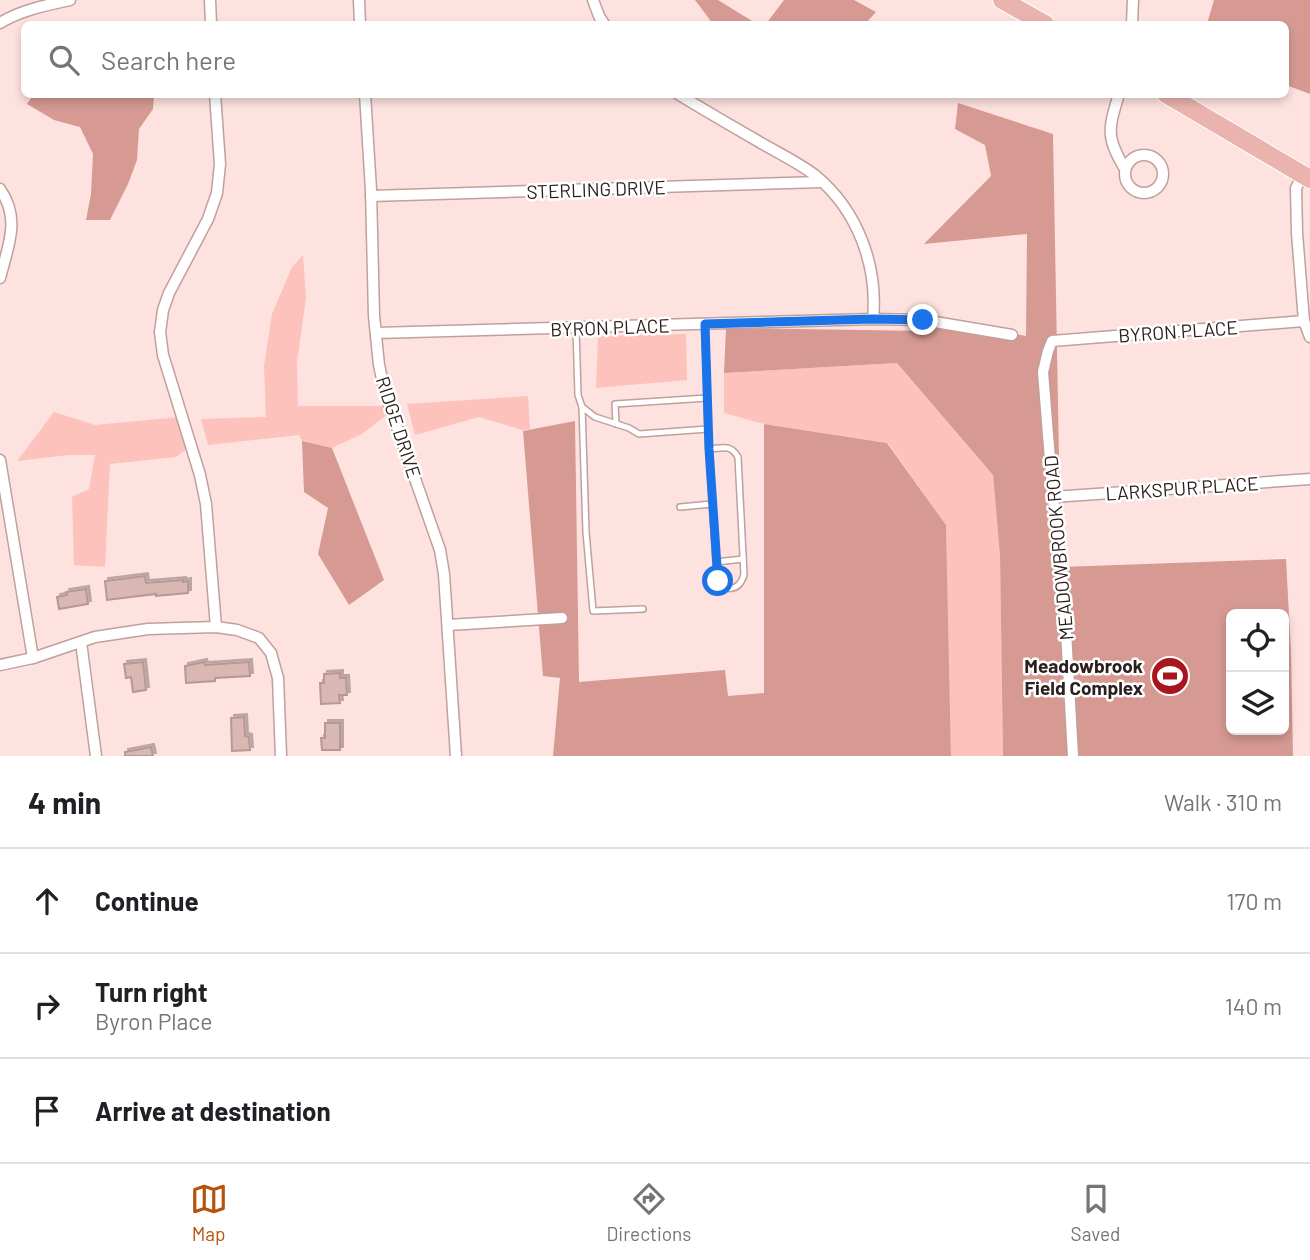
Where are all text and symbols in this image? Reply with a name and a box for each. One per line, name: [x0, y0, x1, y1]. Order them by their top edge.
search box: [21, 21, 1289, 98]
icon: search: [45, 41, 83, 79]
text: Search here: [101, 44, 236, 75]
street label: STERLING DRIVE: [526, 175, 666, 203]
route end: [907, 304, 938, 335]
street label: BYRON PLACE: [550, 313, 670, 341]
street label: BYRON PLACE: [1118, 315, 1238, 347]
street label: RIDGE DRIVE: [372, 373, 426, 481]
street label: MEADOWBROOK ROAD: [1038, 454, 1078, 642]
street label: LARKSPUR PLACE: [1105, 471, 1259, 505]
route start: [702, 565, 733, 596]
map controls: [1226, 609, 1289, 735]
button: locate: [1226, 609, 1289, 672]
place label: Meadowbrook Field Complex: [1024, 654, 1143, 699]
sports icon: Meadowbrook Field Complex: [1149, 655, 1191, 697]
button: layers: [1226, 672, 1289, 735]
text: 4 min: [28, 784, 101, 820]
text: Walk · 310 m: [1164, 788, 1282, 816]
icon: ahead: [28, 882, 66, 920]
text: Continue: [95, 885, 199, 916]
text: 170 m: [1226, 887, 1282, 915]
text: Turn right: [95, 976, 208, 1007]
icon: right: [28, 987, 66, 1025]
text: 140 m: [1225, 992, 1282, 1020]
text: Byron Place: [95, 1007, 212, 1035]
icon: arrive: [28, 1092, 66, 1130]
text: Arrive at destination: [95, 1095, 331, 1126]
tab: Map: [190, 1180, 228, 1245]
tab: Directions: [607, 1180, 692, 1245]
tab: Saved: [1071, 1180, 1120, 1245]

